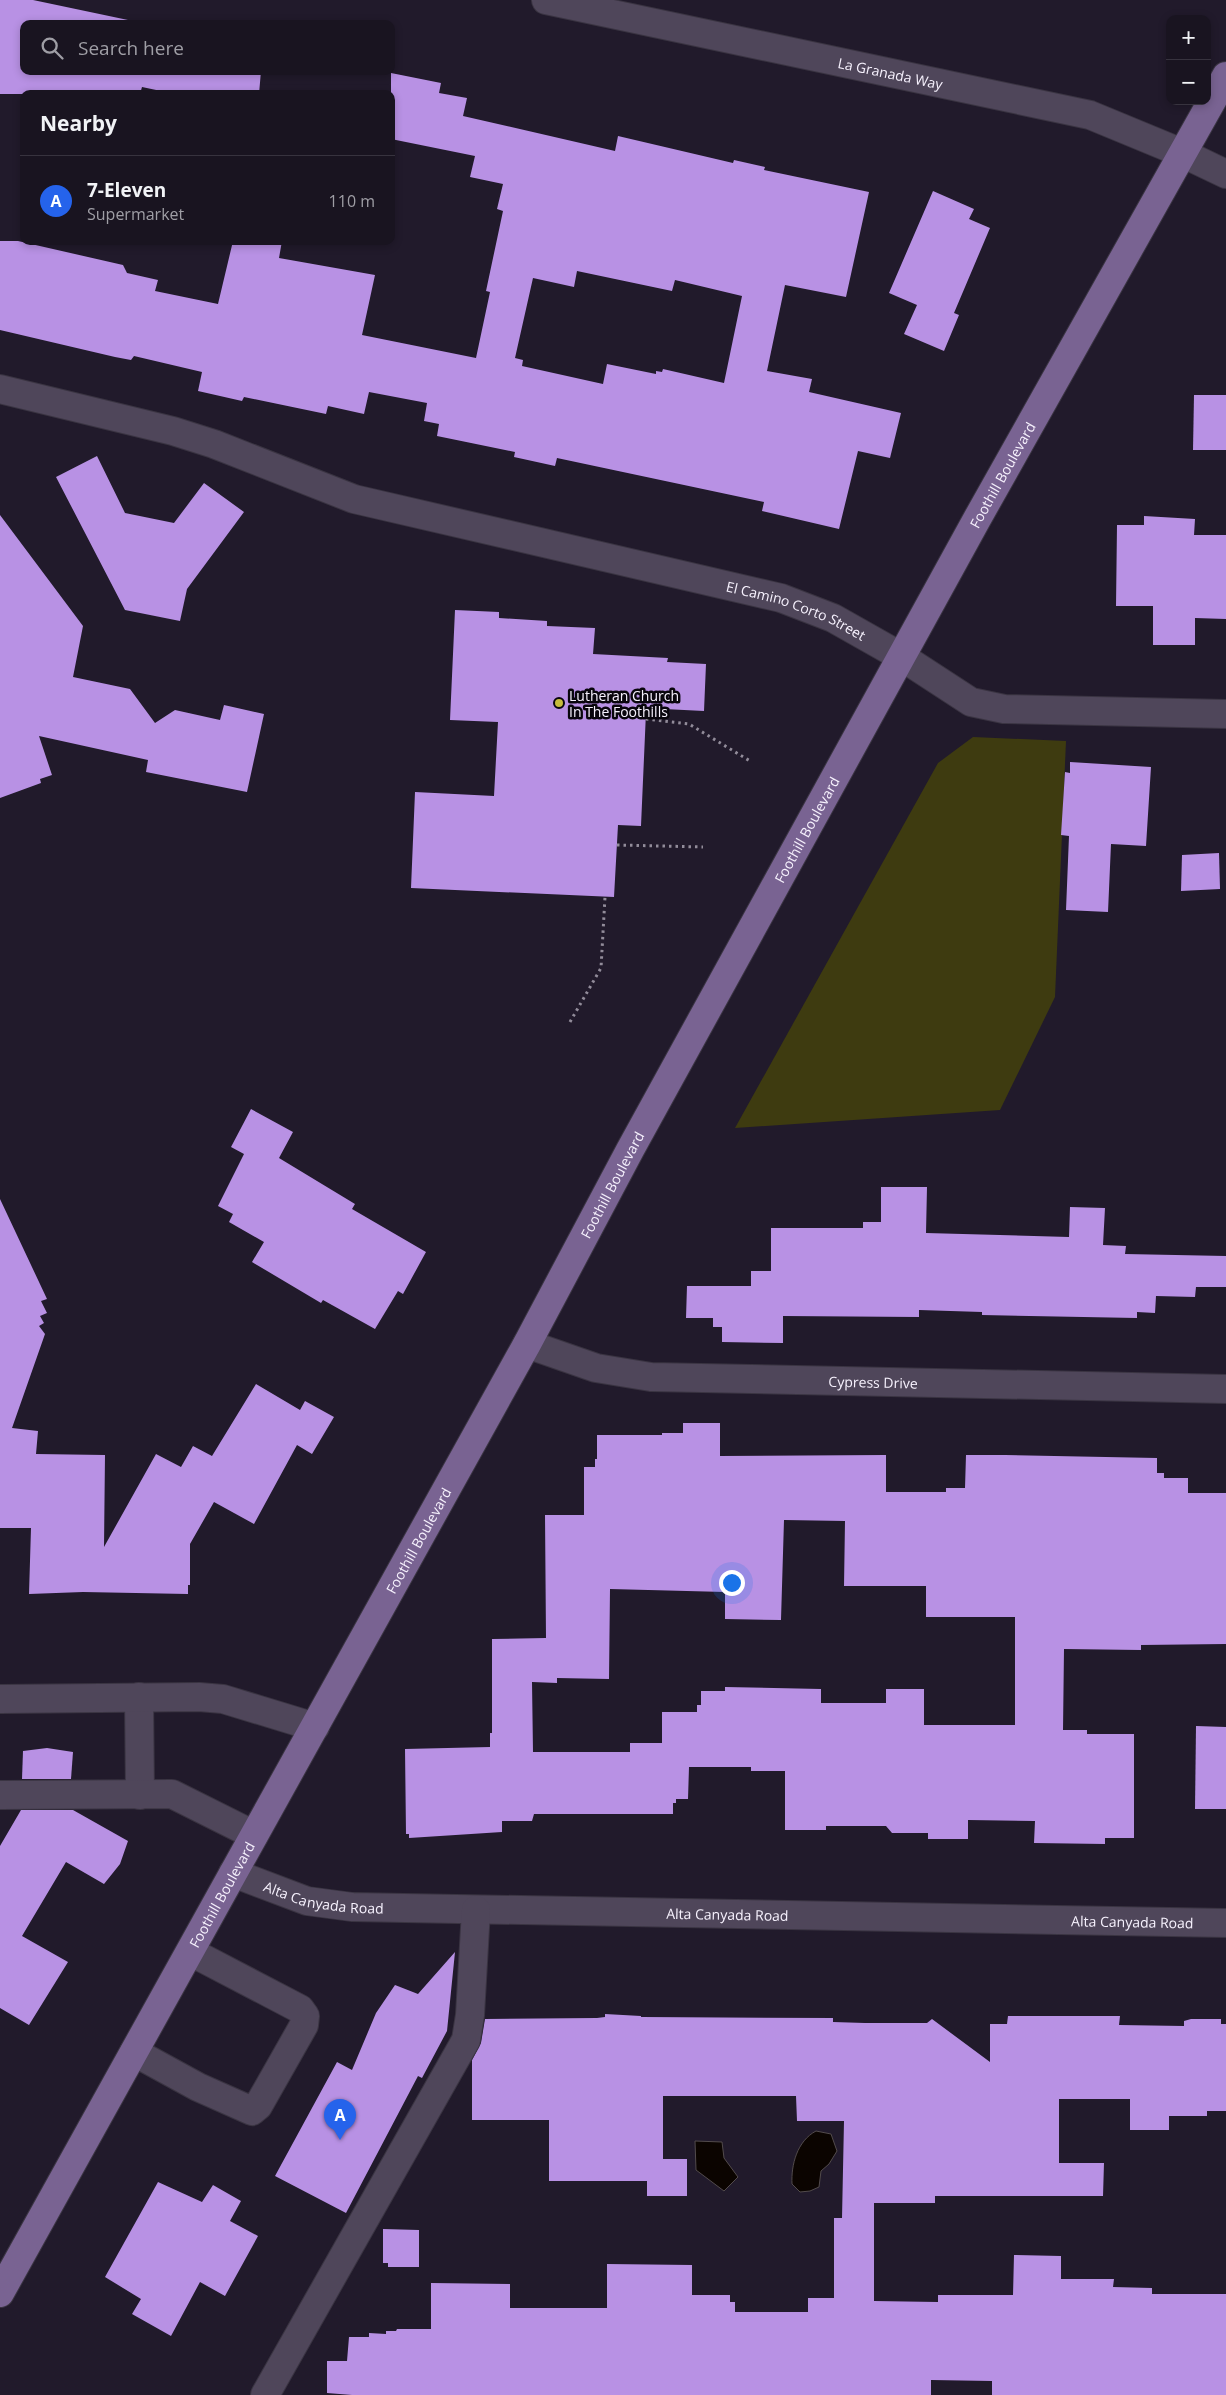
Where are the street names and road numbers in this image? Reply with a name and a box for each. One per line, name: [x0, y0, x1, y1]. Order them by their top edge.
street label: La Granada Way: [836, 52, 945, 93]
street label: Foothill Boulevard: [965, 418, 1039, 531]
street label: El Camino Corto Street: [725, 576, 869, 644]
street label: Foothill Boulevard: [769, 773, 843, 886]
street label: Foothill Boulevard: [575, 1128, 648, 1241]
street label: Cypress Drive: [828, 1371, 918, 1392]
street label: Foothill Boulevard: [381, 1484, 455, 1597]
street label: Foothill Boulevard: [184, 1838, 258, 1951]
street label: Alta Canyada Road: [261, 1876, 384, 1917]
street label: Alta Canyada Road: [666, 1903, 789, 1924]
street label: Alta Canyada Road: [1071, 1911, 1194, 1932]

